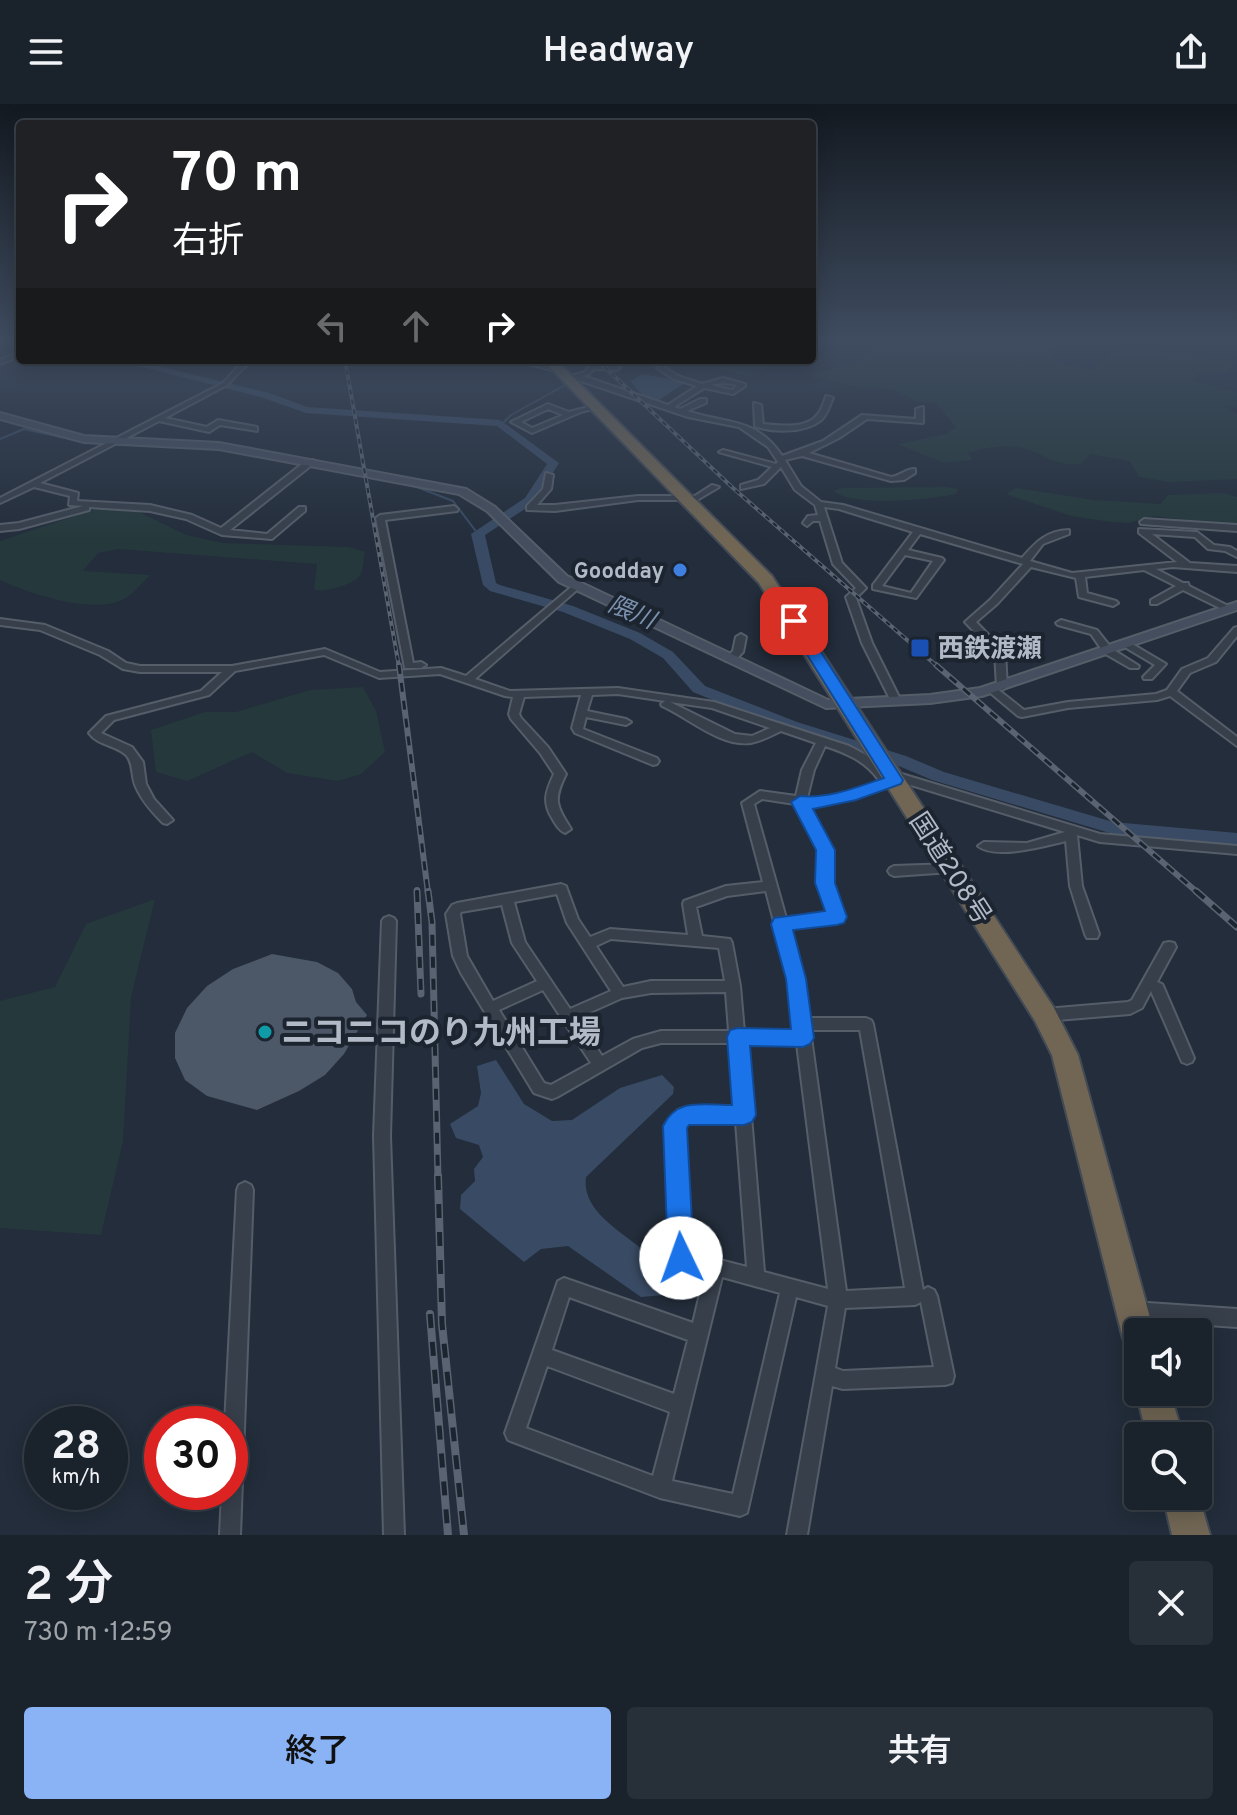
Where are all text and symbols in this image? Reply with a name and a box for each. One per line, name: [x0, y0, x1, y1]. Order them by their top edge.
text: Headway: [543, 29, 694, 75]
icon: menu: [24, 30, 68, 74]
icon: share: [1169, 30, 1213, 74]
text: 70 m: [172, 141, 302, 211]
icon: right: [40, 152, 144, 256]
text: 右折: [172, 220, 244, 266]
icon: left: [310, 304, 354, 348]
icon: ahead: [394, 304, 438, 348]
icon: right: [478, 304, 522, 348]
place label: Goodday: [574, 559, 664, 586]
marker: Goodday: [671, 561, 689, 579]
pin: [760, 587, 828, 655]
water label: 隈川: [603, 591, 662, 638]
icon: arrive: [772, 599, 816, 643]
place label: 西鉄渡瀬: [938, 634, 1042, 667]
marker: 西鉄渡瀬: [909, 637, 931, 659]
street label: 国道208号: [901, 807, 997, 931]
place label: ニコニコのり九州工場: [281, 1015, 601, 1055]
marker: ニコニコのり九州工場: [256, 1023, 274, 1041]
position arrow: [639, 1216, 723, 1300]
map controls: [1124, 1318, 1212, 1510]
button: sound: [1124, 1318, 1212, 1406]
speed limit sign: 30: [144, 1406, 248, 1510]
button: search: [1124, 1422, 1212, 1510]
text: 28: [51, 1423, 101, 1473]
text: km/h: [52, 1465, 100, 1491]
text: 2 分: [24, 1557, 113, 1617]
button: close: [1129, 1561, 1213, 1645]
text: 730 m · 12:59: [24, 1617, 173, 1650]
button: 終了: [24, 1707, 611, 1799]
button: 共有: [627, 1707, 1213, 1799]

